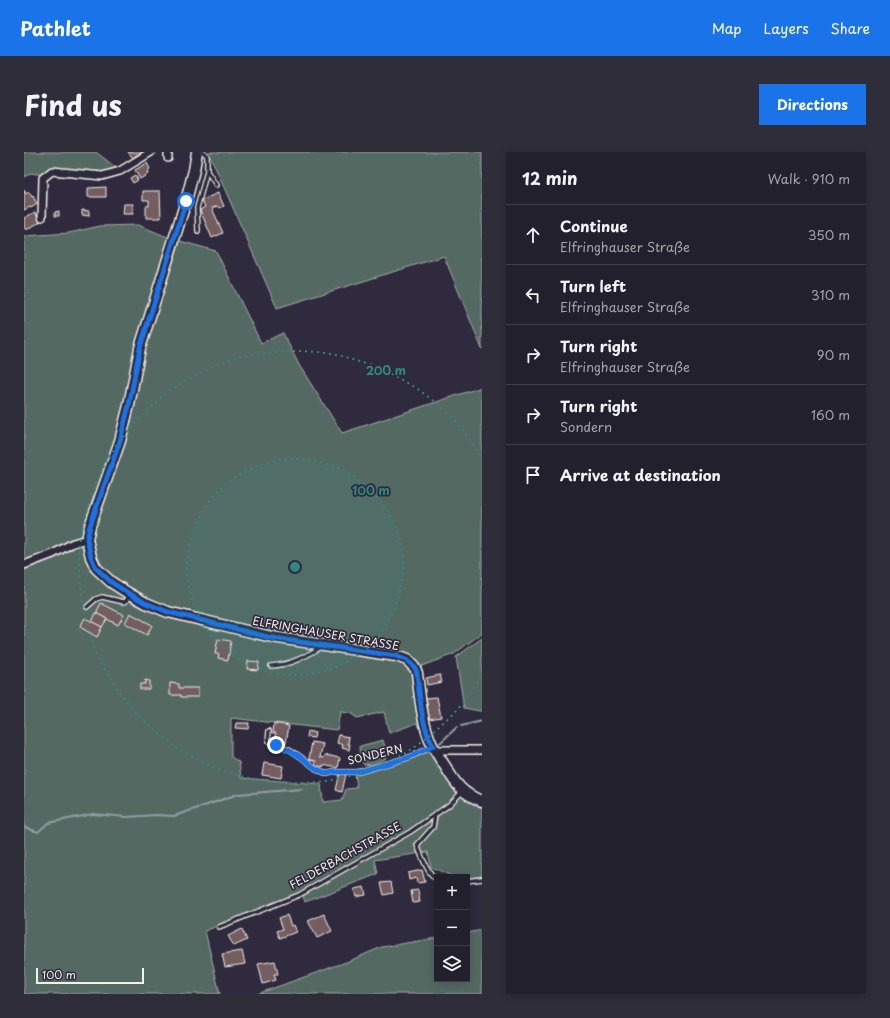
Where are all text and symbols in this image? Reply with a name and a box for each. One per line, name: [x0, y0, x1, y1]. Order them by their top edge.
text: Pathlet: [20, 14, 91, 42]
text: Map: [712, 18, 742, 39]
text: Layers: [764, 18, 809, 39]
text: Share: [831, 18, 870, 39]
text: Find us: [24, 83, 122, 126]
button: Directions: [759, 84, 866, 125]
text: 12 min: [522, 165, 577, 191]
text: Walk · 910 m: [768, 169, 850, 188]
route start: [177, 192, 195, 210]
text: Continue: [560, 214, 628, 237]
icon: ahead: [522, 224, 544, 246]
text: 350 m: [808, 225, 850, 244]
text: Elfringhauser Straße: [560, 237, 690, 256]
text: Turn left: [560, 274, 626, 297]
icon: left: [522, 284, 544, 306]
text: 310 m: [811, 285, 850, 304]
text: Elfringhauser Straße: [560, 297, 690, 316]
text: Turn right: [560, 334, 637, 357]
icon: right: [522, 344, 544, 366]
text: 90 m: [817, 345, 850, 364]
text: Elfringhauser Straße: [560, 357, 690, 376]
text: 200 m: [366, 361, 406, 379]
text: Turn right: [560, 394, 637, 417]
icon: right: [522, 404, 544, 426]
text: 160 m: [811, 405, 850, 424]
text: Sondern: [560, 417, 612, 436]
text: Arrive at destination: [560, 463, 721, 486]
icon: arrive: [522, 464, 544, 486]
text: 100 m: [352, 481, 390, 499]
centre of rings: [288, 560, 302, 574]
street label: ELFRINGHAUSER STRASSE: [251, 612, 401, 654]
route end: [267, 736, 285, 754]
street label: SONDERN: [346, 739, 404, 769]
street label: FELDERBACHSTRASSE: [286, 817, 404, 893]
map controls: [434, 874, 470, 982]
button: +: [434, 874, 470, 910]
button: −: [434, 910, 470, 946]
button: layers: [434, 946, 470, 982]
scale bar: [36, 966, 144, 985]
text: 100 m: [42, 966, 76, 983]

